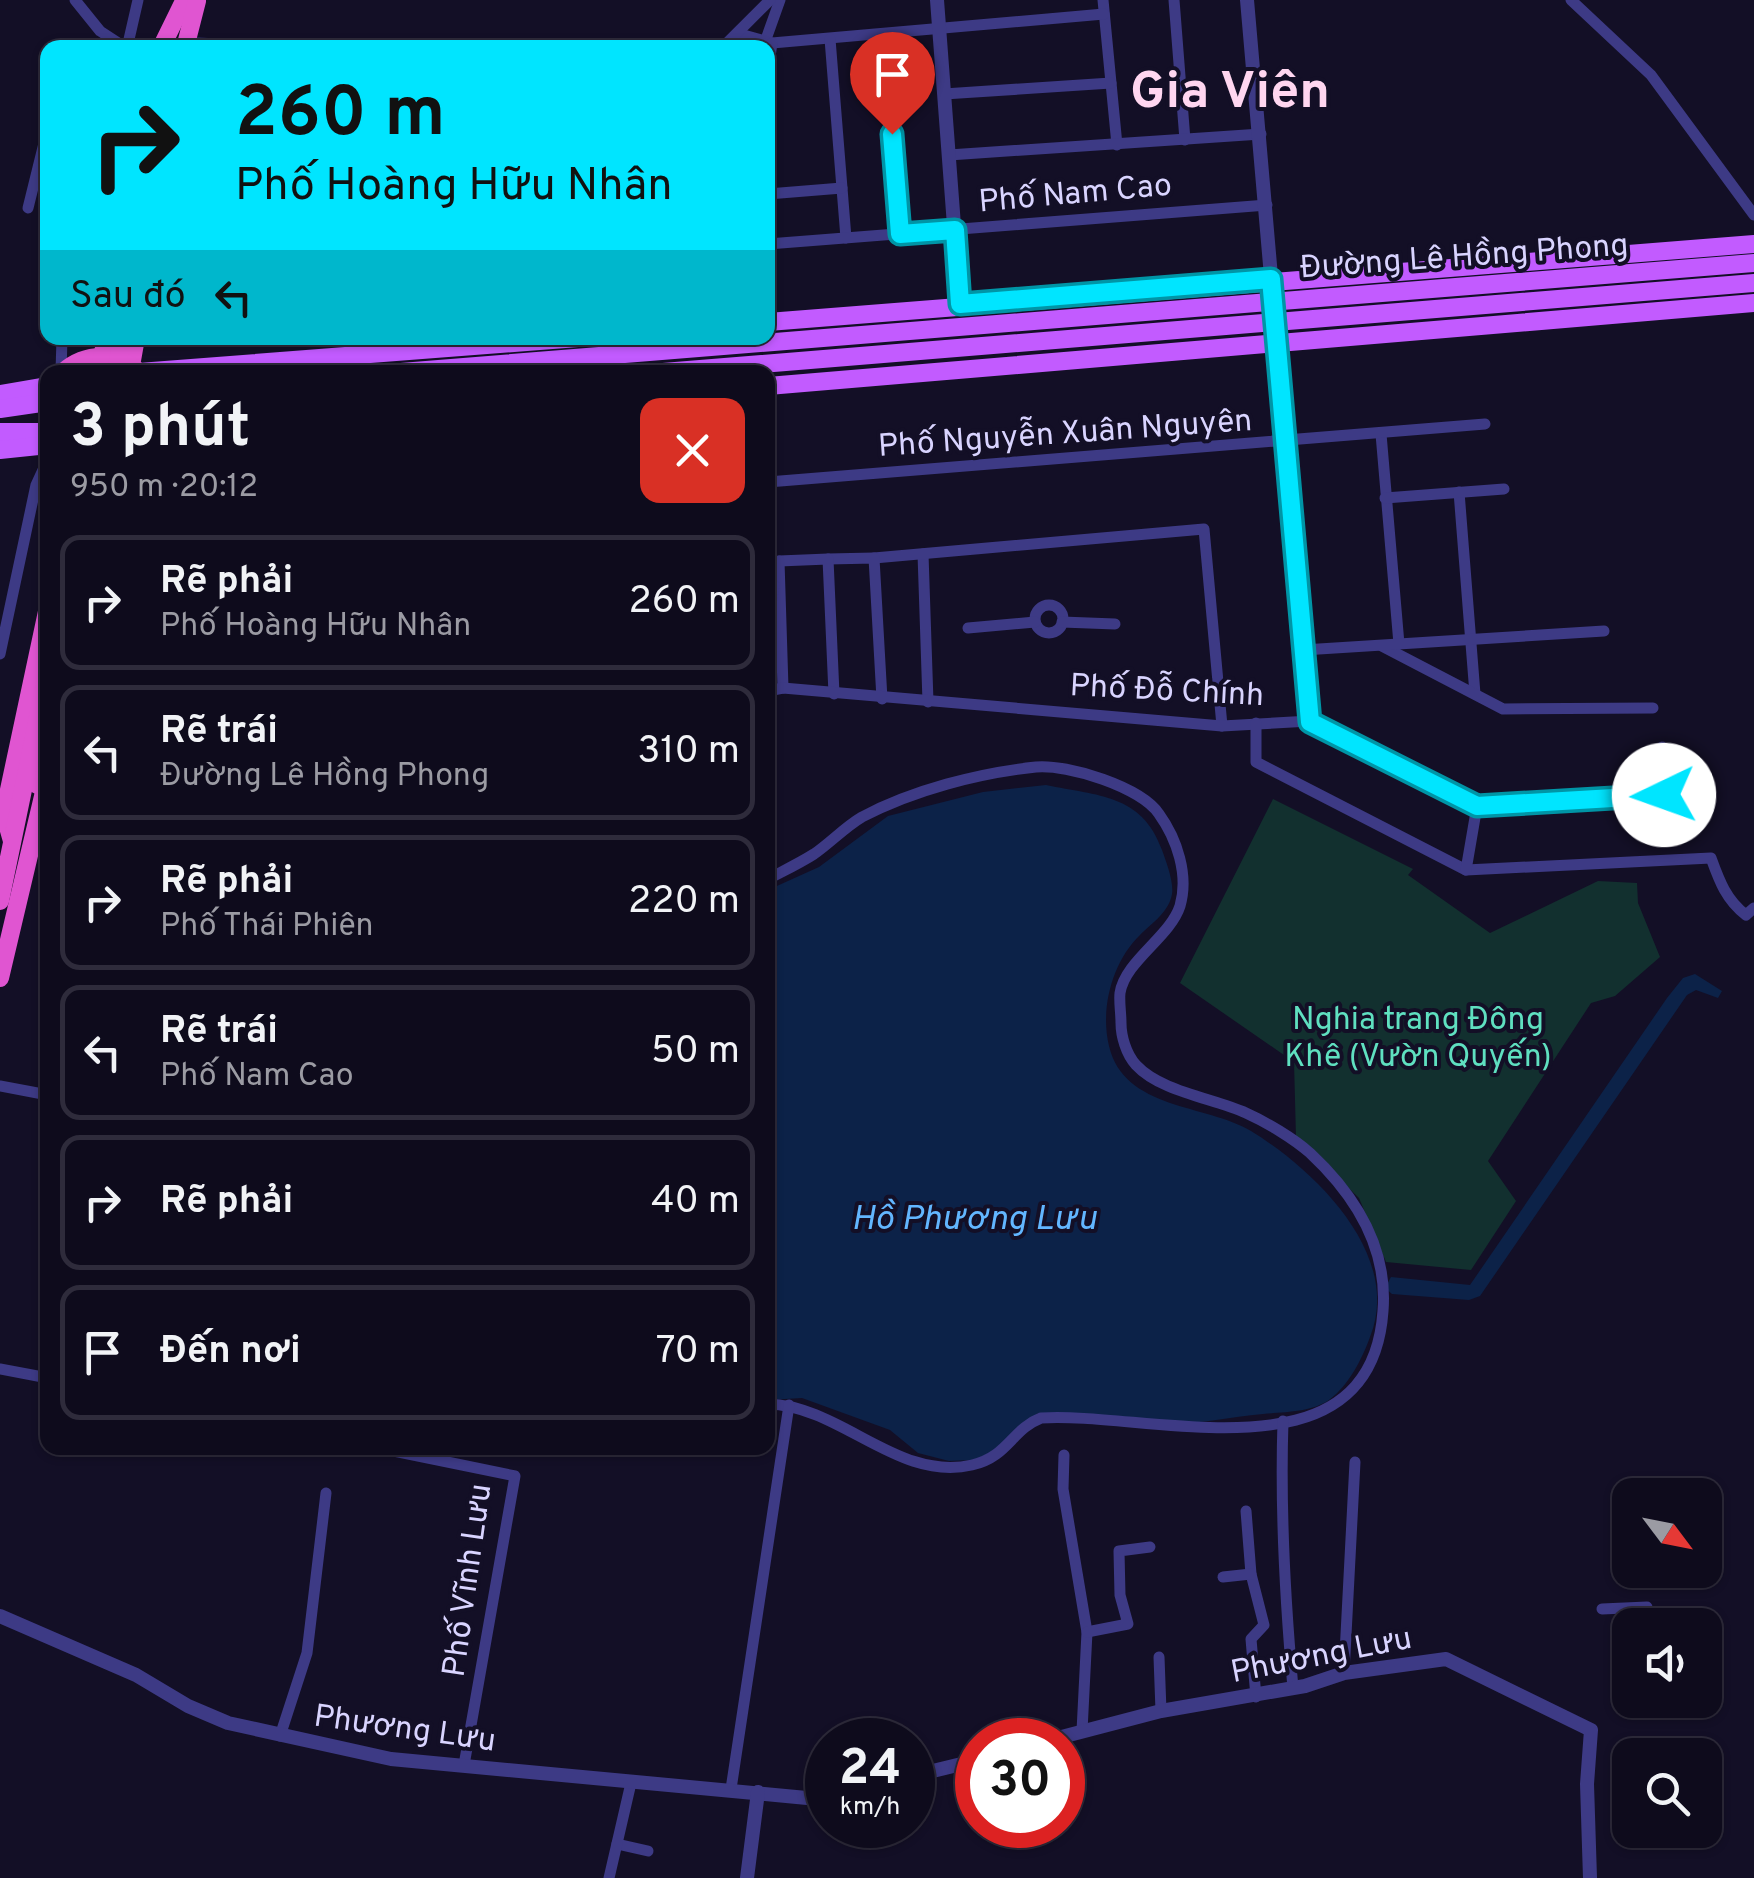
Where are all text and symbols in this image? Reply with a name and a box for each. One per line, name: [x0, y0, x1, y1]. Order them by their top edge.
pin: [850, 32, 935, 135]
icon: arrive: [865, 47, 920, 102]
district label: Gia Viên: [1130, 61, 1330, 127]
text: 260 m: [235, 72, 446, 161]
icon: right: [70, 80, 200, 210]
text: Phố Hoàng Hữu Nhân: [235, 159, 673, 216]
street label: Phố Nam Cao: [977, 166, 1173, 223]
street label: Đường Lê Hồng Phong: [1298, 226, 1630, 289]
icon: left: [206, 270, 261, 325]
text: Sau đó: [70, 273, 186, 322]
text: 3 phút: [70, 392, 250, 468]
button: close: [640, 398, 745, 503]
street label: Phố Nguyễn Xuân Nguyên: [877, 399, 1254, 468]
text: 950 m · 20:12: [70, 468, 258, 508]
text: Rẽ phải: [160, 558, 293, 607]
icon: right: [75, 575, 130, 630]
text: 260 m: [629, 578, 740, 627]
text: Phố Hoàng Hữu Nhân: [160, 607, 471, 647]
street label: Phố Đỗ Chính: [1069, 664, 1265, 717]
text: Rẽ trái: [160, 708, 278, 757]
icon: left: [75, 725, 130, 780]
text: 310 m: [638, 728, 740, 777]
position arrow: [1612, 743, 1716, 847]
text: Đường Lê Hồng Phong: [160, 757, 489, 797]
text: Rẽ phải: [160, 858, 293, 907]
icon: right: [75, 875, 130, 930]
text: 220 m: [628, 878, 740, 927]
text: Phố Thái Phiên: [160, 907, 374, 947]
park label: Nghia trang Đông Khê (Vườn Quyến): [1284, 1001, 1552, 1078]
text: Rẽ trái: [160, 1008, 278, 1057]
icon: left: [75, 1025, 130, 1080]
text: 50 m: [651, 1028, 740, 1077]
text: Phố Nam Cao: [160, 1057, 354, 1097]
icon: right: [75, 1175, 130, 1230]
text: Rẽ phải: [160, 1178, 293, 1227]
text: 40 m: [651, 1178, 740, 1227]
water label: Hồ Phương Lưu: [851, 1198, 1098, 1242]
icon: arrive: [75, 1325, 130, 1380]
text: Đến nơi: [160, 1328, 301, 1377]
text: 70 m: [656, 1328, 740, 1377]
north arrow: [1612, 1478, 1722, 1588]
map controls: [1612, 1478, 1722, 1848]
street label: Phố Vĩnh Lưu: [435, 1481, 502, 1680]
button: sound: [1612, 1608, 1722, 1718]
street label: Phương Lưu: [1228, 1620, 1415, 1694]
street label: Phương Lưu: [311, 1697, 498, 1763]
speed limit sign: 30: [955, 1718, 1085, 1848]
button: search: [1612, 1738, 1722, 1848]
text: 24: [839, 1739, 901, 1802]
text: km/h: [840, 1792, 900, 1824]

